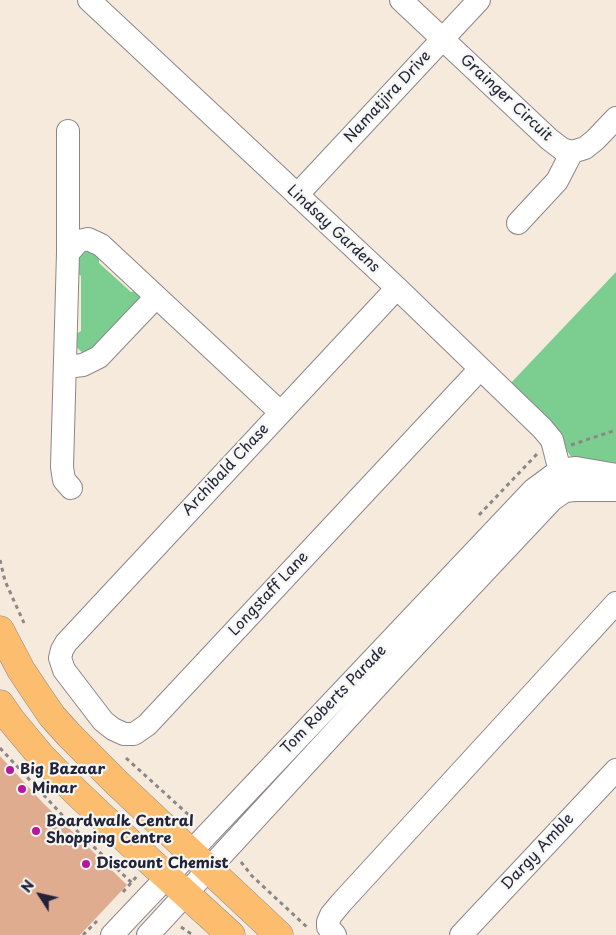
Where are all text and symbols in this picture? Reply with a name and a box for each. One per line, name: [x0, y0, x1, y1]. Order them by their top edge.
street label: Namatjira Drive: [341, 47, 435, 147]
street label: Grainger Circuit: [456, 51, 556, 145]
street label: Lindsay Gardens: [283, 182, 383, 276]
street label: Archibald Chase: [179, 420, 273, 520]
street label: Longstaff Lane: [225, 548, 313, 640]
street label: Tom Roberts Parade: [277, 642, 391, 758]
place label: Big Bazaar: [20, 761, 105, 779]
marker: Big Bazaar: [4, 764, 16, 776]
place label: Minar: [32, 780, 77, 798]
marker: Minar: [16, 783, 28, 795]
street label: Dargy Amble: [498, 810, 578, 894]
place label: Boardwalk Central Shopping Centre: [46, 813, 193, 848]
marker: Boardwalk Central Shopping Centre: [30, 825, 42, 837]
place label: Discount Chemist: [96, 855, 229, 873]
marker: Discount Chemist: [80, 858, 92, 870]
north arrow: [15, 870, 65, 920]
text: N: [16, 876, 39, 897]

